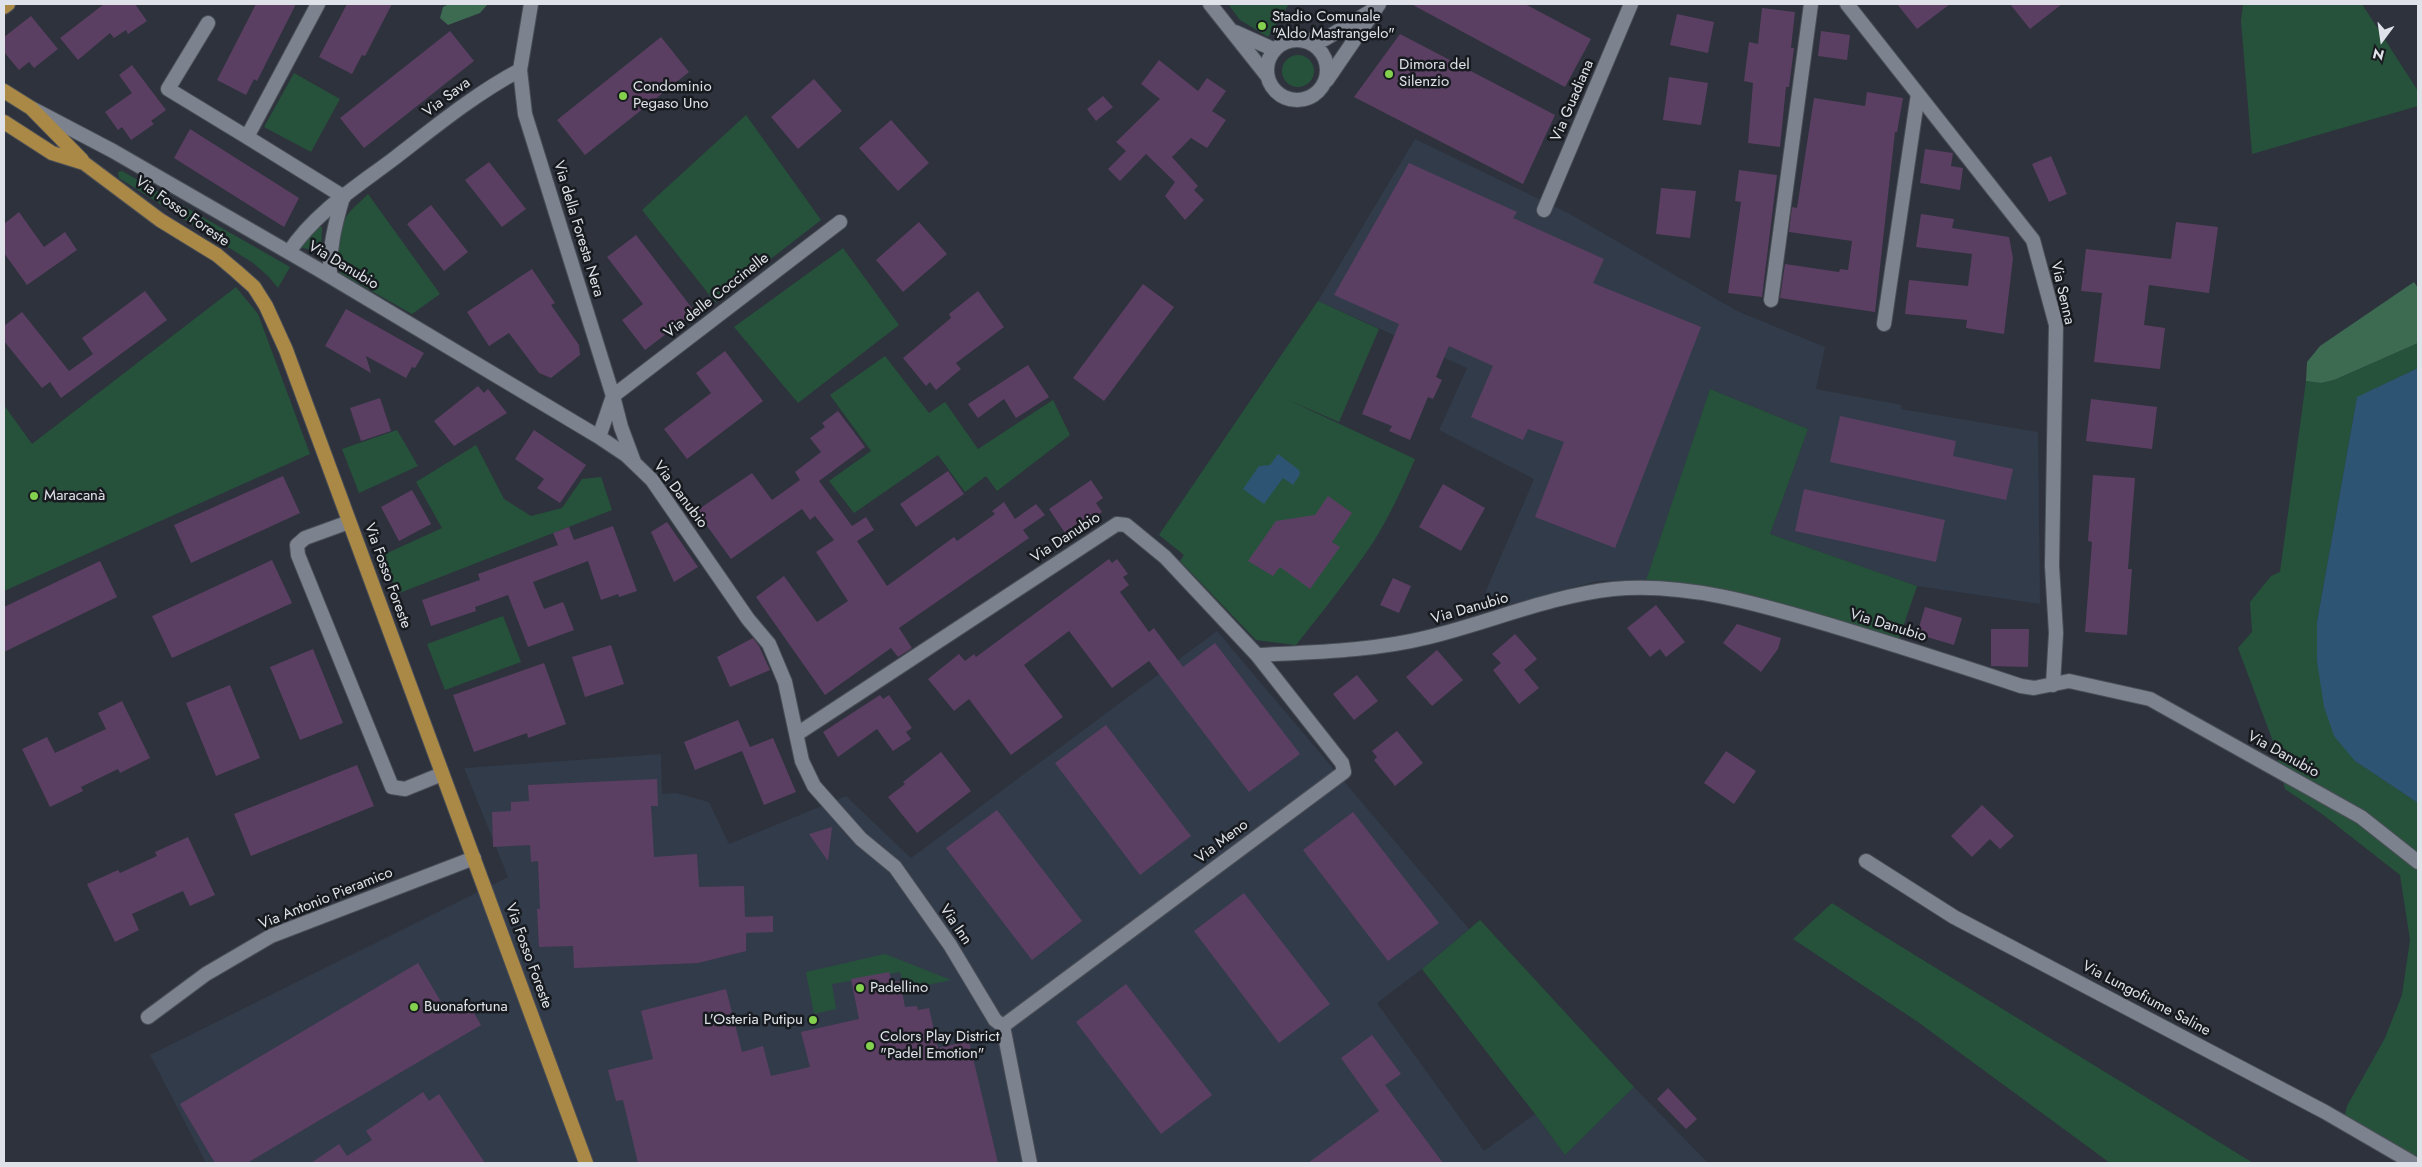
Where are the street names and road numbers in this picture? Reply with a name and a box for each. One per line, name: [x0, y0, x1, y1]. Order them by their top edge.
street label: Via Guadiana: [1548, 57, 1598, 145]
street label: Via Sava: [420, 74, 474, 122]
street label: Via della Foresta Nera: [549, 159, 607, 299]
street label: Via Fosso Foreste: [131, 173, 233, 251]
street label: Via Danubio: [304, 238, 382, 294]
street label: Via delle Coccinelle: [661, 250, 773, 342]
street label: Via Senna: [2046, 260, 2078, 326]
street label: Via Danubio: [649, 458, 711, 532]
street label: Via Danubio: [1028, 509, 1104, 567]
street label: Via Fosso Foreste: [360, 521, 414, 631]
street label: Via Danubio: [1429, 589, 1511, 629]
street label: Via Danubio: [1847, 606, 1929, 646]
street label: Via Danubio: [2244, 728, 2322, 782]
street label: Via Meno: [1192, 816, 1252, 868]
street label: Via Antonio Pieramico: [256, 864, 396, 934]
street label: Via Fosso Foreste: [501, 901, 555, 1011]
street label: Via Inn: [935, 901, 975, 949]
street label: Via Lungofiume Saline: [2079, 958, 2213, 1040]

